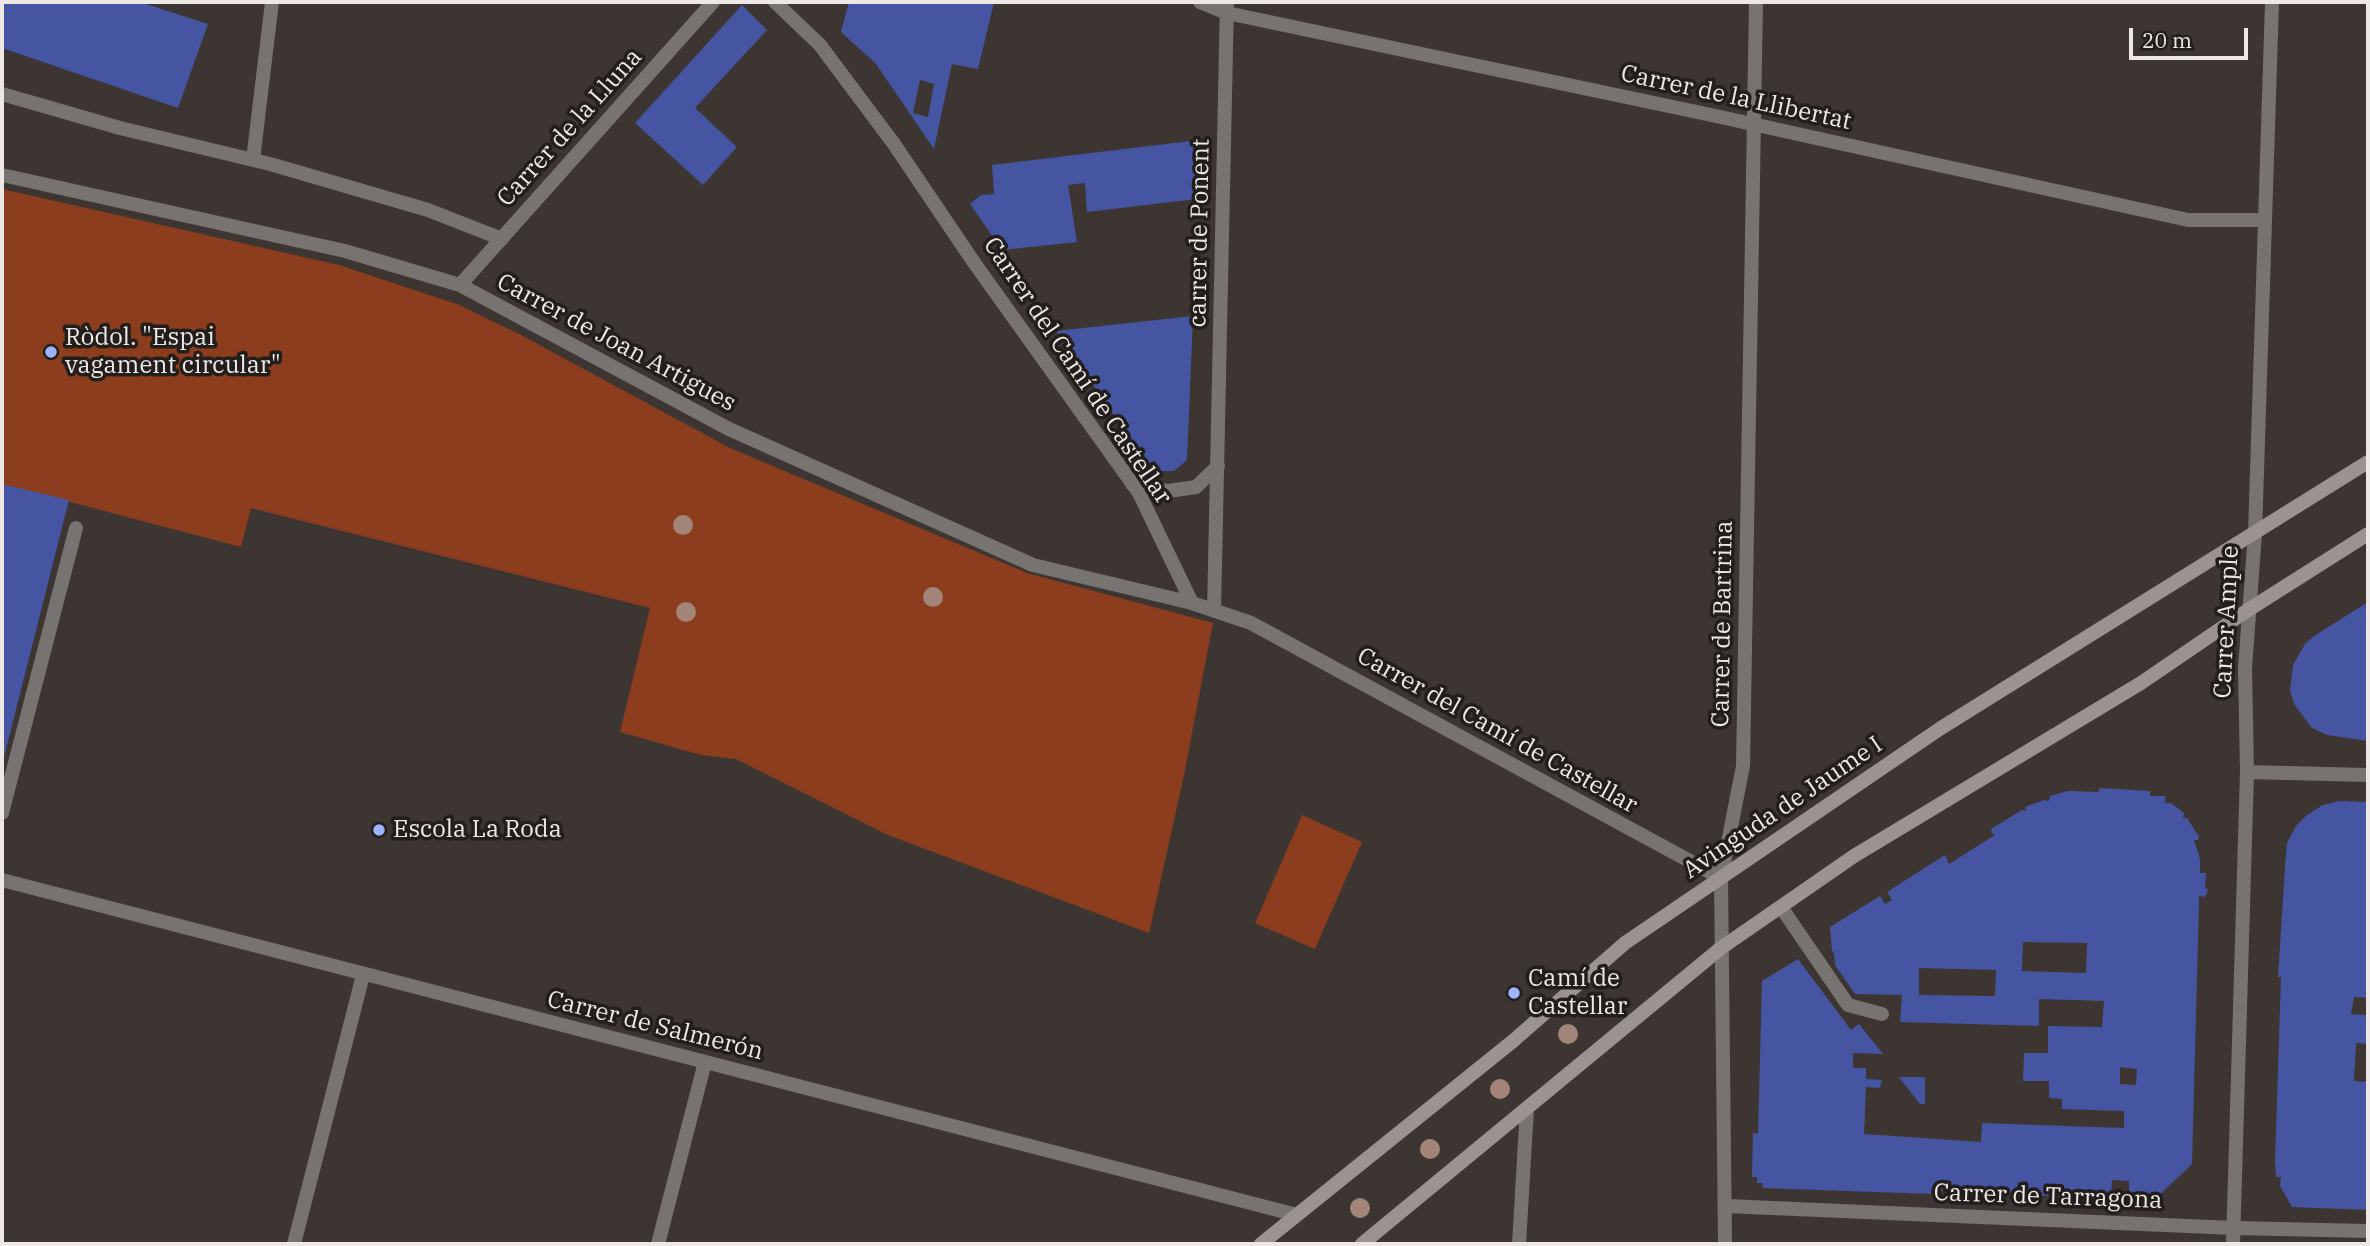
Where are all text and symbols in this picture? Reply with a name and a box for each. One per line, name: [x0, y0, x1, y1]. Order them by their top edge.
scale bar: [2132, 14, 2251, 58]
text: 20 m: [2142, 26, 2192, 54]
street label: Carrer de la Lluna: [492, 43, 648, 213]
street label: Carrer de la Llibertat: [1618, 60, 1854, 136]
street label: carrer de Ponent: [1184, 138, 1216, 328]
street label: Carrer del Camí de Castellar: [977, 232, 1177, 510]
street label: Carrer de Joan Artigues: [492, 268, 740, 418]
place label: Ròdol. "Espai vagament circular": [65, 324, 281, 380]
marker: Ròdol. "Espai vagament circular": [43, 344, 59, 360]
street label: Carrer de Bartrina: [1707, 520, 1739, 728]
street label: Carrer Ample: [2209, 545, 2245, 699]
street label: Carrer del Camí de Castellar: [1352, 642, 1642, 820]
street label: Avinguda de Jaume I: [1678, 731, 1888, 885]
place label: Escola La Roda: [393, 816, 562, 844]
marker: Escola La Roda: [371, 822, 387, 838]
place label: Camí de Castellar: [1528, 965, 1627, 1021]
street label: Carrer de Salmerón: [544, 985, 766, 1067]
marker: Camí de Castellar: [1506, 985, 1522, 1001]
street label: Carrer de Tarragona: [1933, 1179, 2163, 1215]

